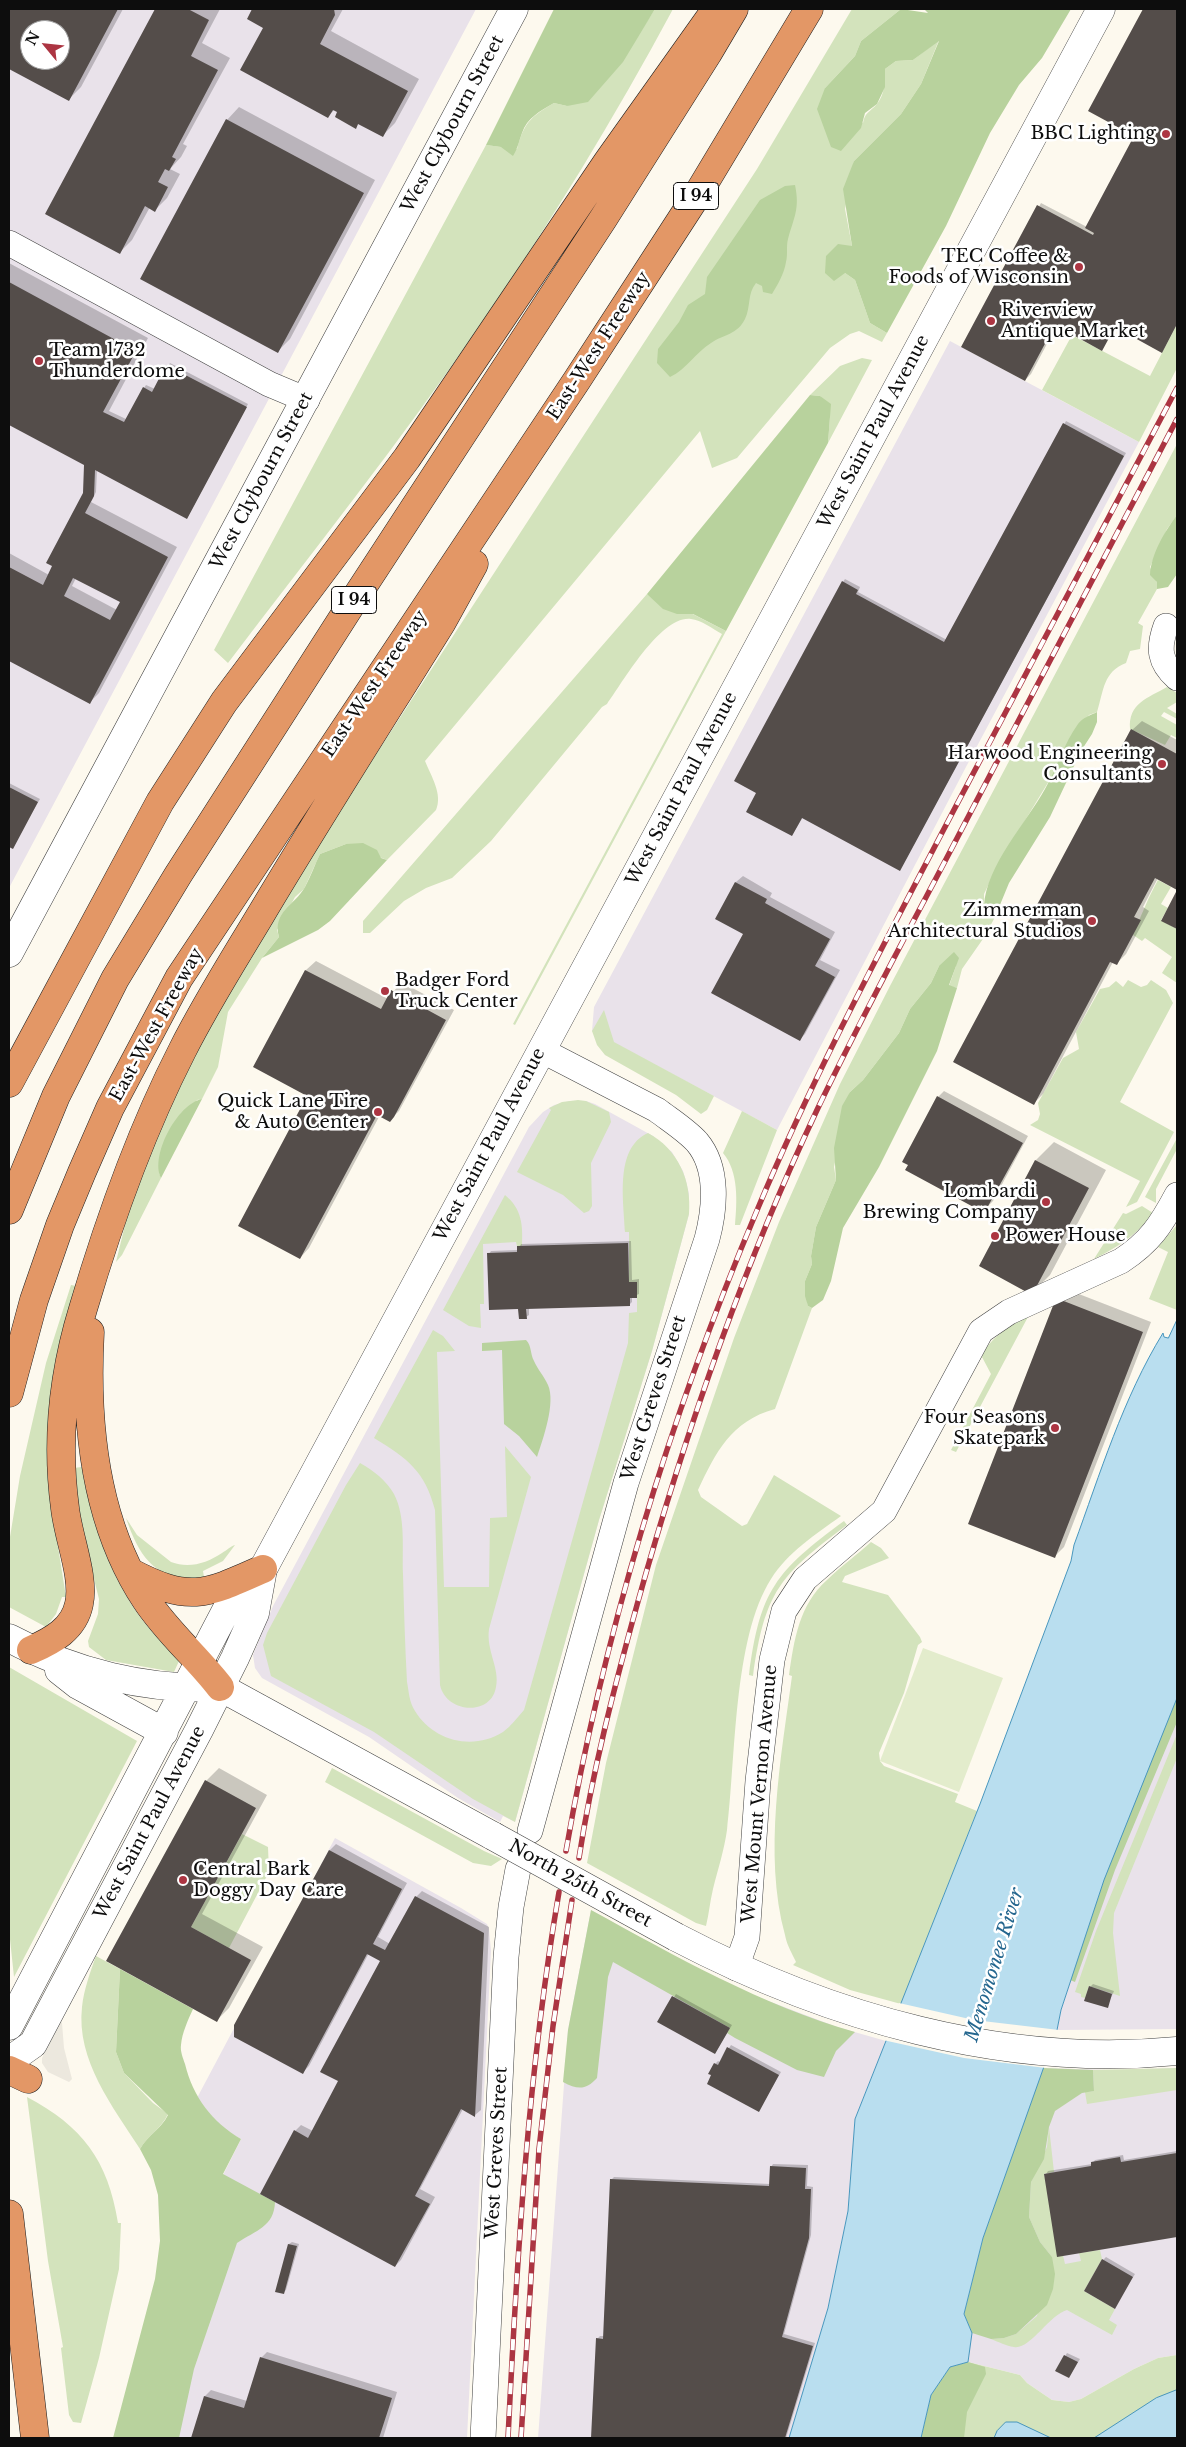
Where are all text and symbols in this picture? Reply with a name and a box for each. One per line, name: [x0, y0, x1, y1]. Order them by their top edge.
north arrow: [20, 20, 70, 70]
text: N: [22, 28, 44, 48]
street label: West Clybourn Street: [397, 32, 509, 216]
place label: BBC Lighting: [1030, 123, 1156, 145]
marker: BBC Lighting: [1160, 128, 1172, 140]
road number: I 94: [674, 182, 718, 210]
place label: TEC Coffee & Foods of Wisconsin: [888, 246, 1069, 288]
marker: TEC Coffee & Foods of Wisconsin: [1073, 261, 1085, 273]
street label: East-West Freeway: [543, 268, 655, 424]
place label: Riverview Antique Market: [1001, 300, 1145, 342]
marker: Riverview Antique Market: [985, 315, 997, 327]
street label: West Saint Paul Avenue: [814, 332, 934, 532]
place label: Team 1732 Thunderdome: [49, 340, 185, 382]
marker: Team 1732 Thunderdome: [33, 355, 45, 367]
street label: West Clybourn Street: [206, 389, 318, 573]
road number: I 94: [332, 586, 376, 614]
street label: East-West Freeway: [318, 606, 432, 762]
street label: West Saint Paul Avenue: [622, 689, 742, 889]
place label: Harwood Engineering Consultants: [948, 743, 1152, 786]
marker: Harwood Engineering Consultants: [1156, 758, 1168, 770]
place label: Zimmerman Architectural Studios: [888, 900, 1082, 942]
marker: Zimmerman Architectural Studios: [1086, 915, 1098, 927]
street label: East-West Freeway: [106, 944, 208, 1106]
place label: Badger Ford Truck Center: [395, 970, 518, 1012]
marker: Badger Ford Truck Center: [379, 985, 391, 997]
street label: West Saint Paul Avenue: [430, 1045, 550, 1245]
place label: Quick Lane Tire & Auto Center: [217, 1091, 368, 1134]
marker: Quick Lane Tire & Auto Center: [372, 1106, 384, 1118]
place label: Lombardi Brewing Company: [863, 1181, 1036, 1224]
marker: Lombardi Brewing Company: [1040, 1196, 1052, 1208]
place label: Power House: [1005, 1225, 1126, 1247]
marker: Power House: [989, 1230, 1001, 1242]
street label: West Greves Street: [617, 1313, 691, 1483]
place label: Four Seasons Skatepark: [924, 1407, 1045, 1450]
marker: Four Seasons Skatepark: [1049, 1422, 1061, 1434]
street label: West Mount Vernon Avenue: [738, 1664, 782, 1924]
street label: West Saint Paul Avenue: [90, 1723, 210, 1923]
street label: North 25th Street: [505, 1836, 655, 1932]
place label: Central Bark Doggy Day Care: [193, 1859, 344, 1902]
marker: Central Bark Doggy Day Care: [177, 1874, 189, 1886]
water label: Menomonee River: [961, 1886, 1029, 2044]
street label: West Greves Street: [482, 2066, 512, 2240]

